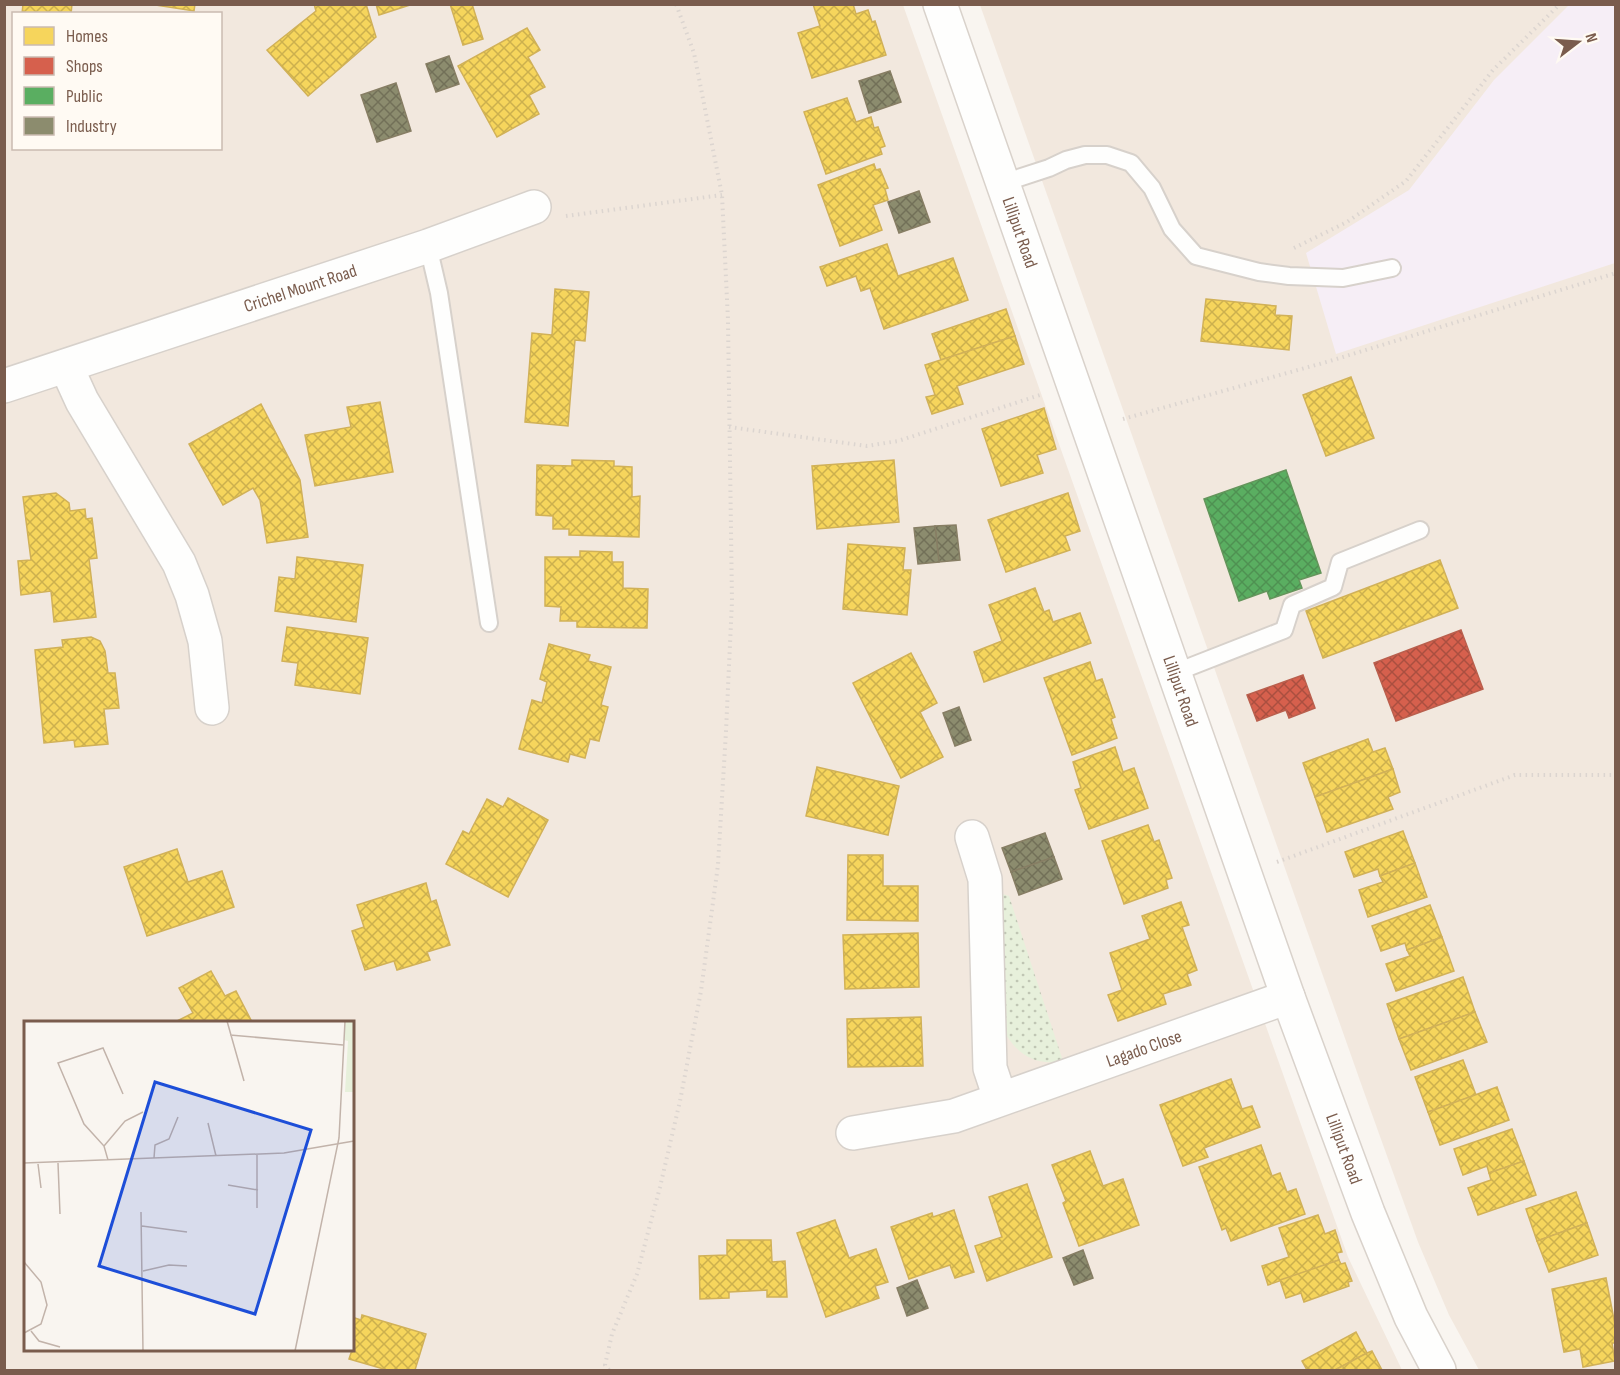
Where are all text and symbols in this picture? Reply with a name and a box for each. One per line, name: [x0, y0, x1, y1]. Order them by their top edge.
legend: [12, 12, 222, 150]
north arrow: [1548, 12, 1608, 72]
text: Homes: [66, 26, 108, 47]
text: N: [1581, 31, 1601, 45]
text: Shops: [66, 56, 103, 77]
text: Public: [66, 86, 103, 107]
text: Industry: [66, 116, 117, 137]
street label: Lilliput Road: [998, 194, 1042, 271]
street label: Crichel Mount Road: [241, 260, 359, 317]
street label: Lilliput Road: [1159, 653, 1203, 729]
inset map: [24, 1021, 354, 1351]
street label: Lagado Close: [1103, 1025, 1184, 1071]
street label: Lilliput Road: [1322, 1110, 1367, 1187]

